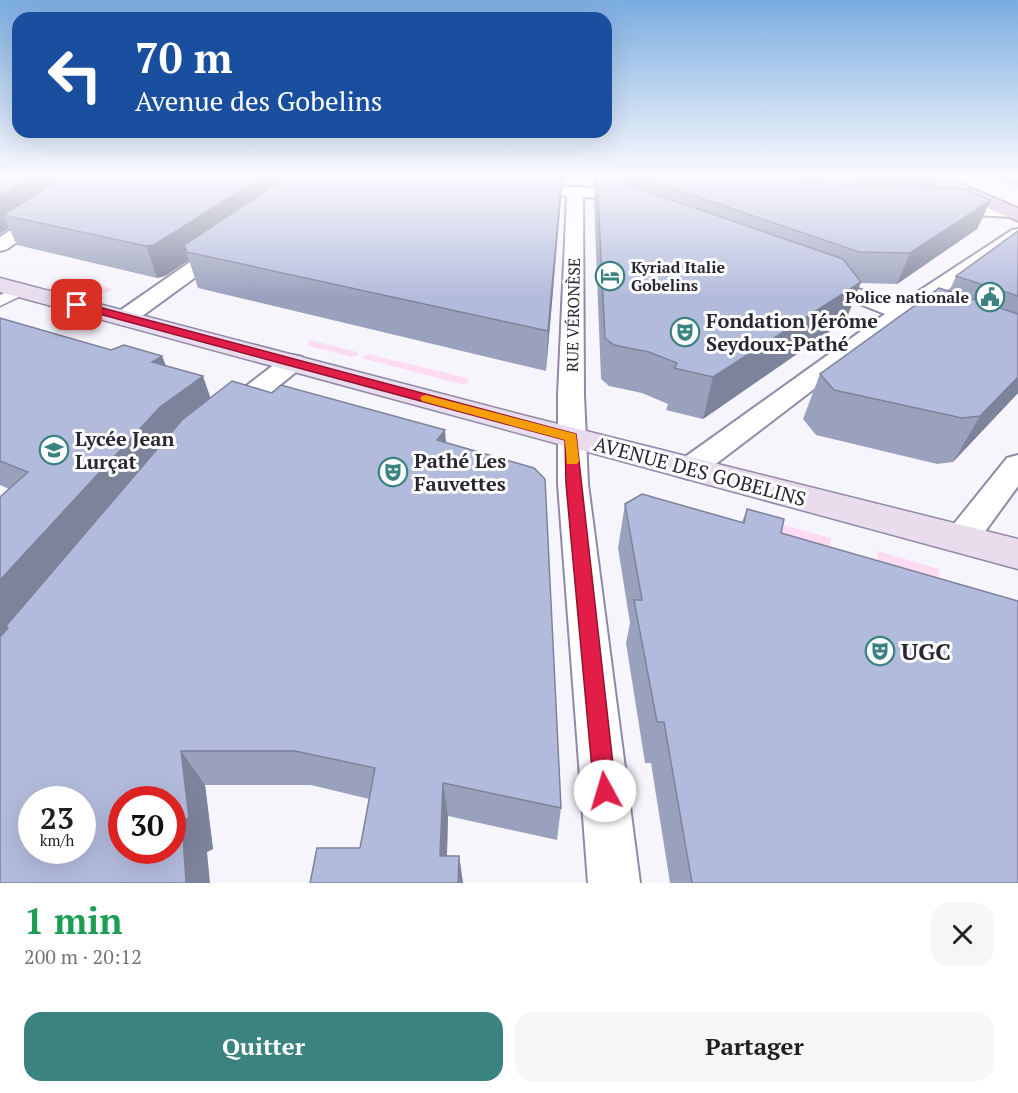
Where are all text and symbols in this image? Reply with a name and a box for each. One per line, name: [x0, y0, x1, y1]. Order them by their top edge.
text: 70 m: [135, 29, 233, 85]
icon: left: [36, 36, 114, 114]
text: Avenue des Gobelins: [135, 83, 383, 119]
place label: Kyriad Italie Gobelins: [631, 256, 725, 296]
street label: RUE VÉRONÈSE: [561, 258, 585, 372]
hotel icon: Kyriad Italie Gobelins: [594, 260, 626, 292]
pin: [51, 279, 102, 330]
public building icon: Police nationale: [974, 281, 1006, 313]
place label: Police nationale: [845, 286, 969, 308]
icon: arrive: [60, 288, 93, 321]
place label: Fondation Jérôme Seydoux-Pathé: [706, 307, 878, 357]
theatre icon: Fondation Jérôme Seydoux-Pathé: [669, 316, 701, 348]
place label: Lycée Jean Lurçat: [75, 425, 174, 475]
street label: AVENUE DES GOBELINS: [591, 430, 809, 512]
school or university icon: Lycée Jean Lurçat: [38, 434, 70, 466]
place label: Pathé Les Fauvettes: [414, 447, 506, 497]
theatre icon: Pathé Les Fauvettes: [377, 456, 409, 488]
theatre icon: UGC: [864, 635, 896, 667]
place label: UGC: [901, 635, 951, 667]
position arrow: [573, 759, 637, 823]
speed limit sign: 30: [108, 786, 186, 864]
text: 23: [40, 798, 74, 838]
text: km/h: [40, 830, 74, 850]
text: 1 min: [24, 897, 122, 944]
button: close: [931, 903, 994, 966]
text: 200 m · 20:12: [24, 943, 142, 970]
button: Quitter: [24, 1012, 503, 1081]
button: Partager: [515, 1012, 994, 1081]

